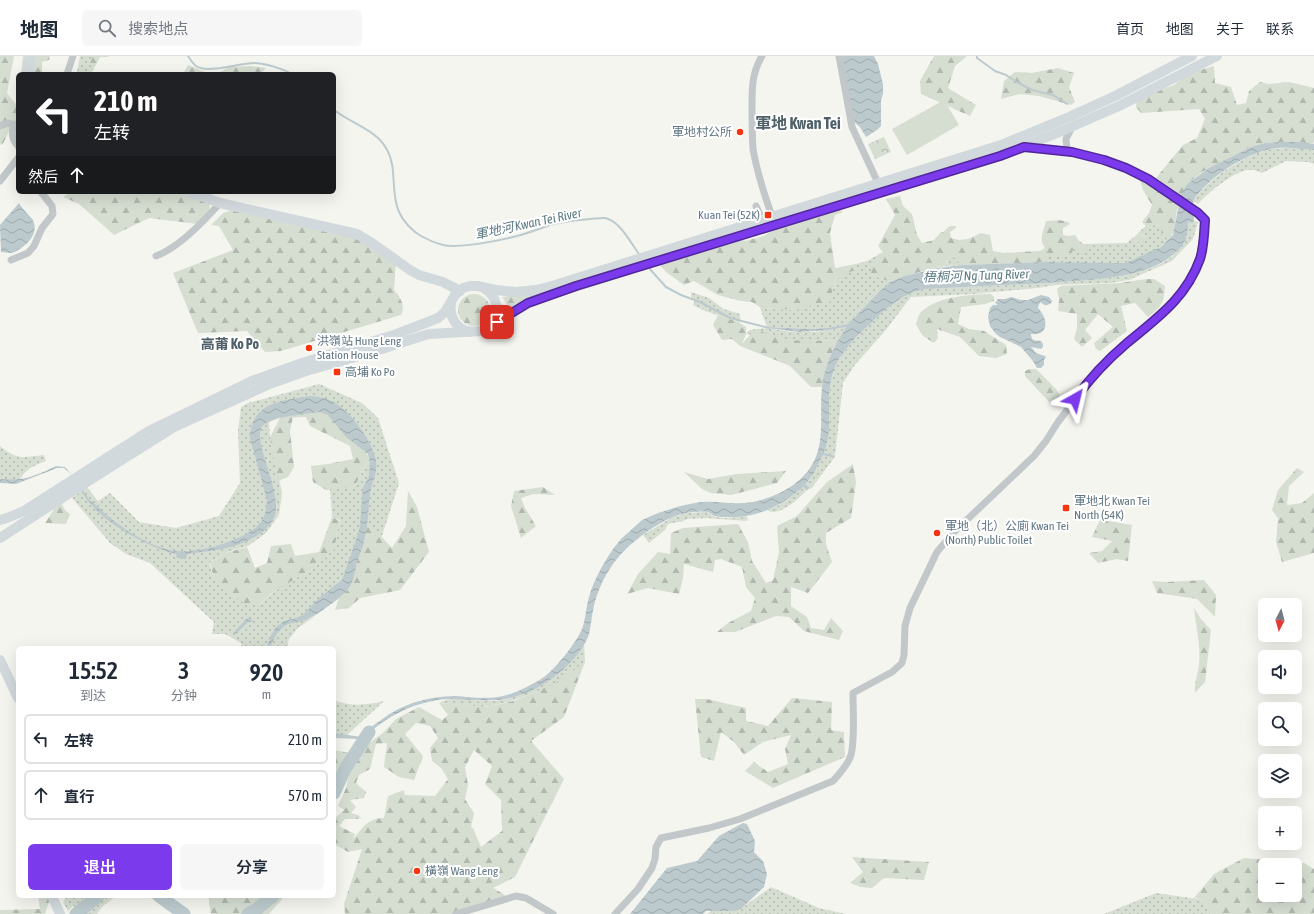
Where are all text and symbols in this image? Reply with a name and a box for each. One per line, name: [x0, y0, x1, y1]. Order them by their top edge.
search box: [82, 10, 362, 46]
icon: search: [96, 17, 118, 39]
text: 地图: [20, 18, 58, 40]
text: 搜索地点: [128, 20, 188, 37]
text: 首页: [1116, 21, 1144, 37]
text: 地图: [1166, 21, 1194, 37]
text: 关于: [1216, 21, 1244, 37]
text: 联系: [1266, 21, 1294, 37]
text: 210 m: [94, 85, 157, 117]
icon: left: [28, 88, 80, 140]
district label: 軍地 Kwan Tei: [755, 114, 841, 132]
text: 左转: [94, 122, 130, 143]
place label: 軍地村公所: [672, 125, 732, 139]
marker: 軍地村公所: [735, 127, 745, 137]
icon: ahead: [66, 164, 88, 186]
text: 然后: [28, 168, 58, 185]
water label: 軍地河 Kwan Tei River: [473, 205, 584, 242]
place label: Kuan Tei (52K): [698, 208, 760, 222]
marker: Kuan Tei (52K): [763, 210, 773, 220]
water label: 梧桐河 Ng Tung River: [923, 266, 1031, 285]
pin: [480, 305, 514, 339]
icon: arrive: [486, 311, 508, 333]
place label: 洪嶺站 Hung Leng Station House: [317, 334, 402, 362]
district label: 高莆 Ko Po: [201, 336, 260, 352]
marker: 洪嶺站 Hung Leng Station House: [304, 343, 314, 353]
place label: 高埔 Ko Po: [345, 365, 395, 379]
marker: 高埔 Ko Po: [332, 367, 342, 377]
position arrow: [1054, 378, 1096, 420]
place label: 軍地北 Kwan Tei North (54K): [1074, 494, 1150, 522]
marker: 軍地北 Kwan Tei North (54K): [1061, 503, 1071, 513]
place label: 軍地（北）公廁 Kwan Tei (North) Public Toilet: [945, 519, 1069, 547]
marker: 軍地（北）公廁 Kwan Tei (North) Public Toilet: [932, 528, 942, 538]
north arrow: [1258, 598, 1302, 642]
map controls: [1258, 598, 1302, 902]
button: sound: [1258, 650, 1302, 694]
text: 15:52: [69, 657, 118, 684]
text: 3: [178, 657, 189, 684]
text: 920: [249, 659, 283, 686]
text: m: [262, 687, 271, 702]
text: 到达: [80, 688, 106, 703]
text: 分钟: [171, 688, 197, 703]
button: search: [1258, 702, 1302, 746]
icon: left: [30, 728, 52, 750]
text: 210 m: [288, 731, 322, 748]
text: 左转: [64, 732, 94, 749]
button: layers: [1258, 754, 1302, 798]
icon: ahead: [30, 784, 52, 806]
text: 570 m: [288, 787, 322, 804]
text: 直行: [64, 788, 94, 805]
button: +: [1258, 806, 1302, 850]
button: 退出: [28, 844, 172, 890]
button: 分享: [180, 844, 324, 890]
button: −: [1258, 858, 1302, 902]
place label: 橫嶺 Wang Leng: [425, 864, 499, 878]
marker: 橫嶺 Wang Leng: [412, 866, 422, 876]

